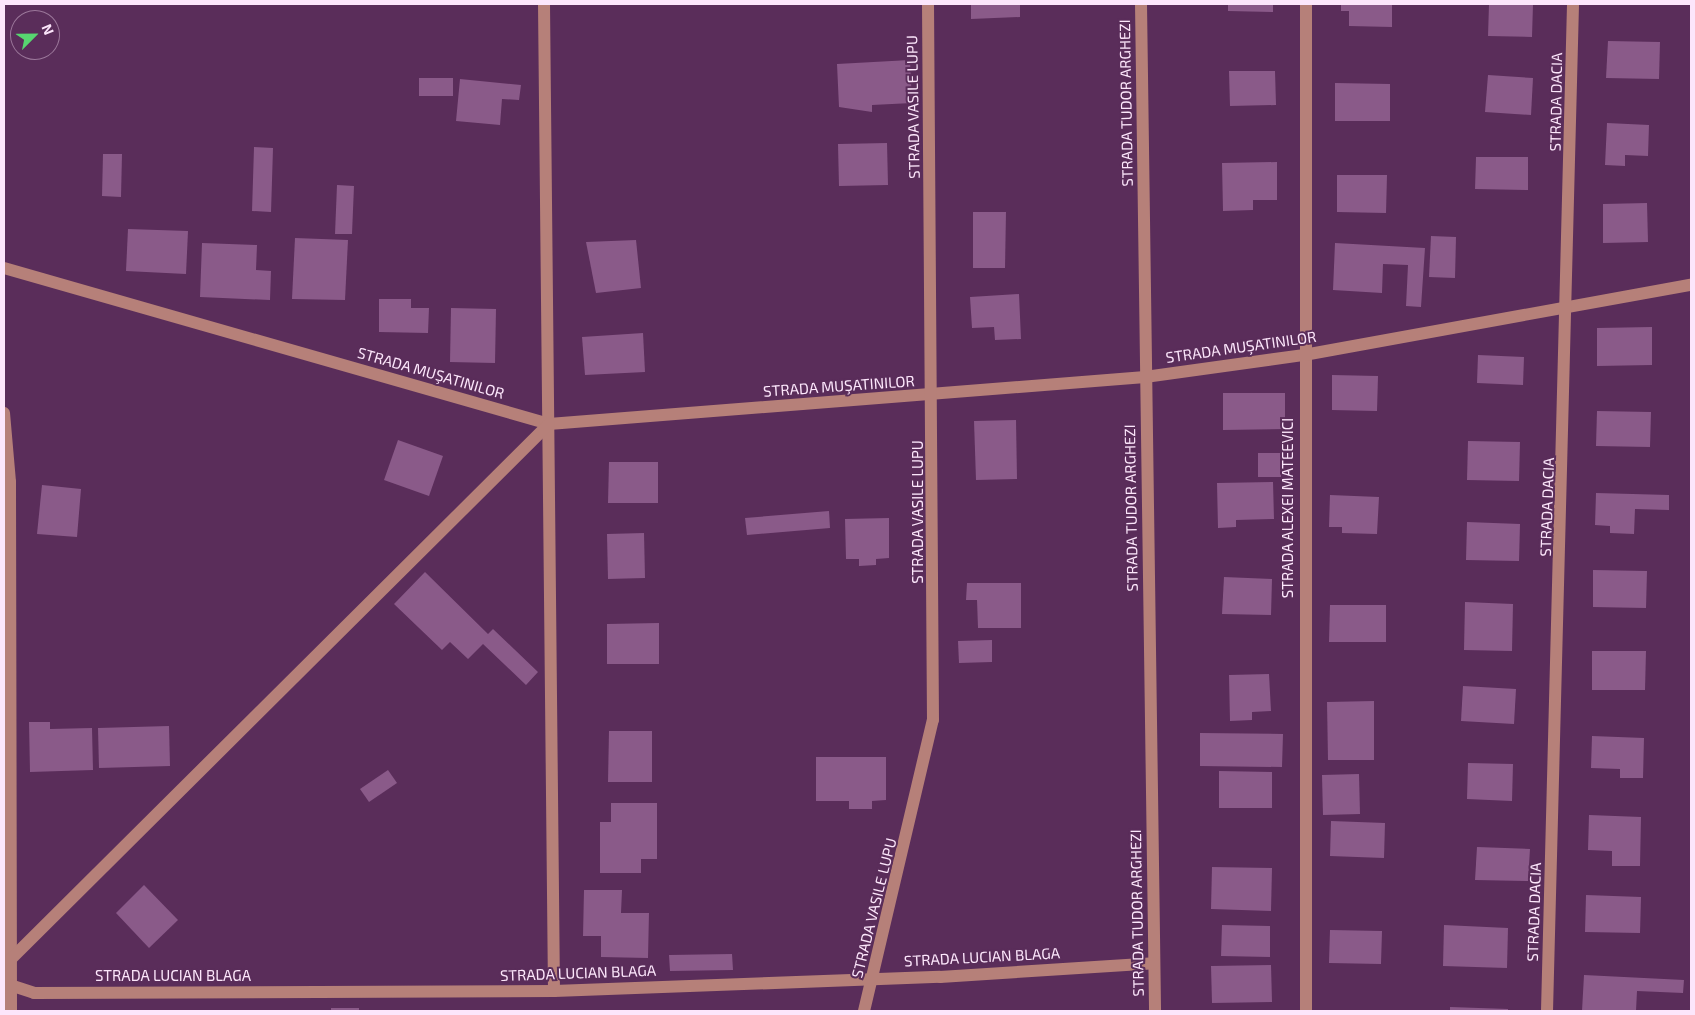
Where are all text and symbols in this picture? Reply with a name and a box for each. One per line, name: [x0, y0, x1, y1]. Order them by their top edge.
north arrow: [10, 10, 60, 60]
street label: STRADA TUDOR ARGHEZI: [1116, 19, 1136, 187]
text: N: [39, 21, 58, 37]
street label: STRADA VASILE LUPU: [903, 35, 923, 179]
street label: STRADA DACIA: [1546, 52, 1566, 152]
street label: STRADA MUŞATINILOR: [1164, 327, 1318, 367]
street label: STRADA MUŞATINILOR: [355, 343, 507, 403]
street label: STRADA MUŞATINILOR: [762, 372, 916, 400]
street label: STRADA ALEXEI MATEEVICI: [1279, 417, 1297, 599]
street label: STRADA TUDOR ARGHEZI: [1121, 424, 1141, 592]
street label: STRADA VASILE LUPU: [909, 440, 927, 584]
street label: STRADA DACIA: [1536, 457, 1558, 557]
street label: STRADA TUDOR ARGHEZI: [1127, 829, 1147, 997]
street label: STRADA VASILE LUPU: [848, 836, 900, 980]
street label: STRADA DACIA: [1523, 862, 1545, 962]
street label: STRADA LUCIAN BLAGA: [903, 944, 1061, 970]
street label: STRADA LUCIAN BLAGA: [499, 961, 657, 985]
street label: STRADA LUCIAN BLAGA: [95, 967, 251, 985]

